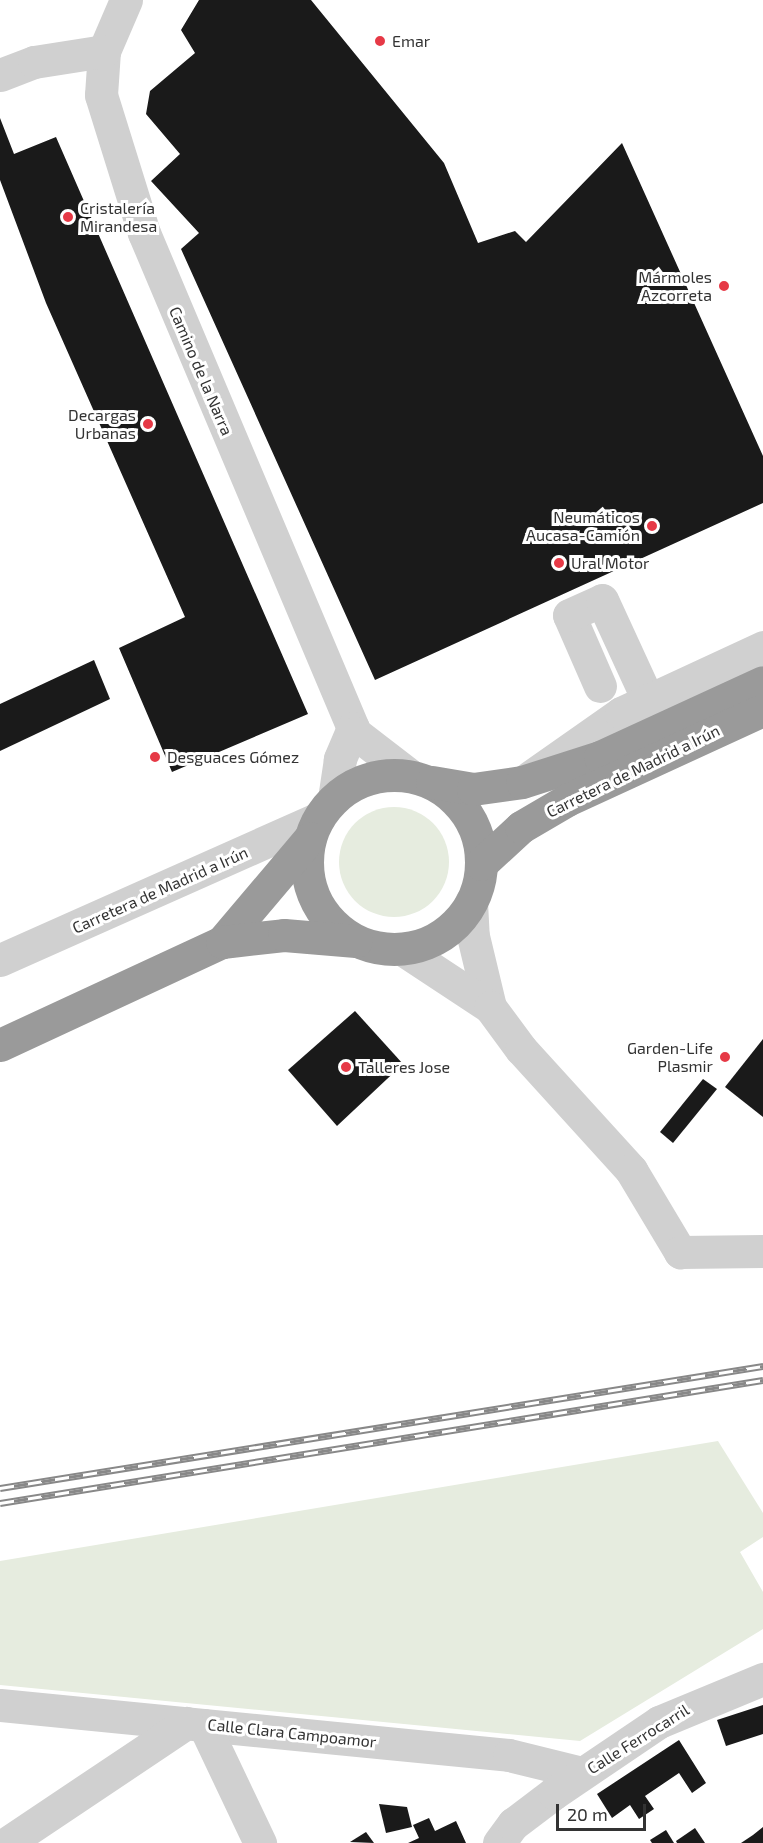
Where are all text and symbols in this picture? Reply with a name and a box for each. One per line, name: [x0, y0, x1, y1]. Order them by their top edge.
place label: Emar: [392, 31, 430, 51]
marker: Emar: [373, 34, 387, 48]
place label: Cristalería Mirandesa: [80, 198, 157, 236]
marker: Cristalería Mirandesa: [61, 210, 75, 224]
place label: Mármoles Azcorreta: [638, 267, 712, 305]
marker: Mármoles Azcorreta: [717, 279, 731, 293]
street label: Camino de la Narra: [165, 304, 237, 438]
place label: Decargas Urbanas: [68, 405, 136, 443]
marker: Decargas Urbanas: [141, 417, 155, 431]
place label: Neumáticos Aucasa-Camión: [526, 507, 640, 545]
marker: Neumáticos Aucasa-Camión: [645, 519, 659, 533]
place label: Ural Motor: [571, 553, 650, 573]
marker: Ural Motor: [552, 556, 566, 570]
street label: Carretera de Madrid a Irún: [543, 721, 723, 821]
place label: Desguaces Gómez: [167, 747, 299, 767]
marker: Desguaces Gómez: [148, 750, 162, 764]
street label: Carretera de Madrid a Irún: [69, 843, 251, 937]
place label: Garden-Life Plasmir: [627, 1038, 713, 1076]
marker: Garden-Life Plasmir: [718, 1050, 732, 1064]
place label: Talleres Jose: [358, 1057, 450, 1077]
marker: Talleres Jose: [339, 1060, 353, 1074]
street label: Calle Ferrocarril: [584, 1700, 692, 1778]
street label: Calle Clara Campoamor: [207, 1715, 377, 1751]
scale bar: [559, 1792, 649, 1830]
text: 20 m: [567, 1803, 608, 1825]

